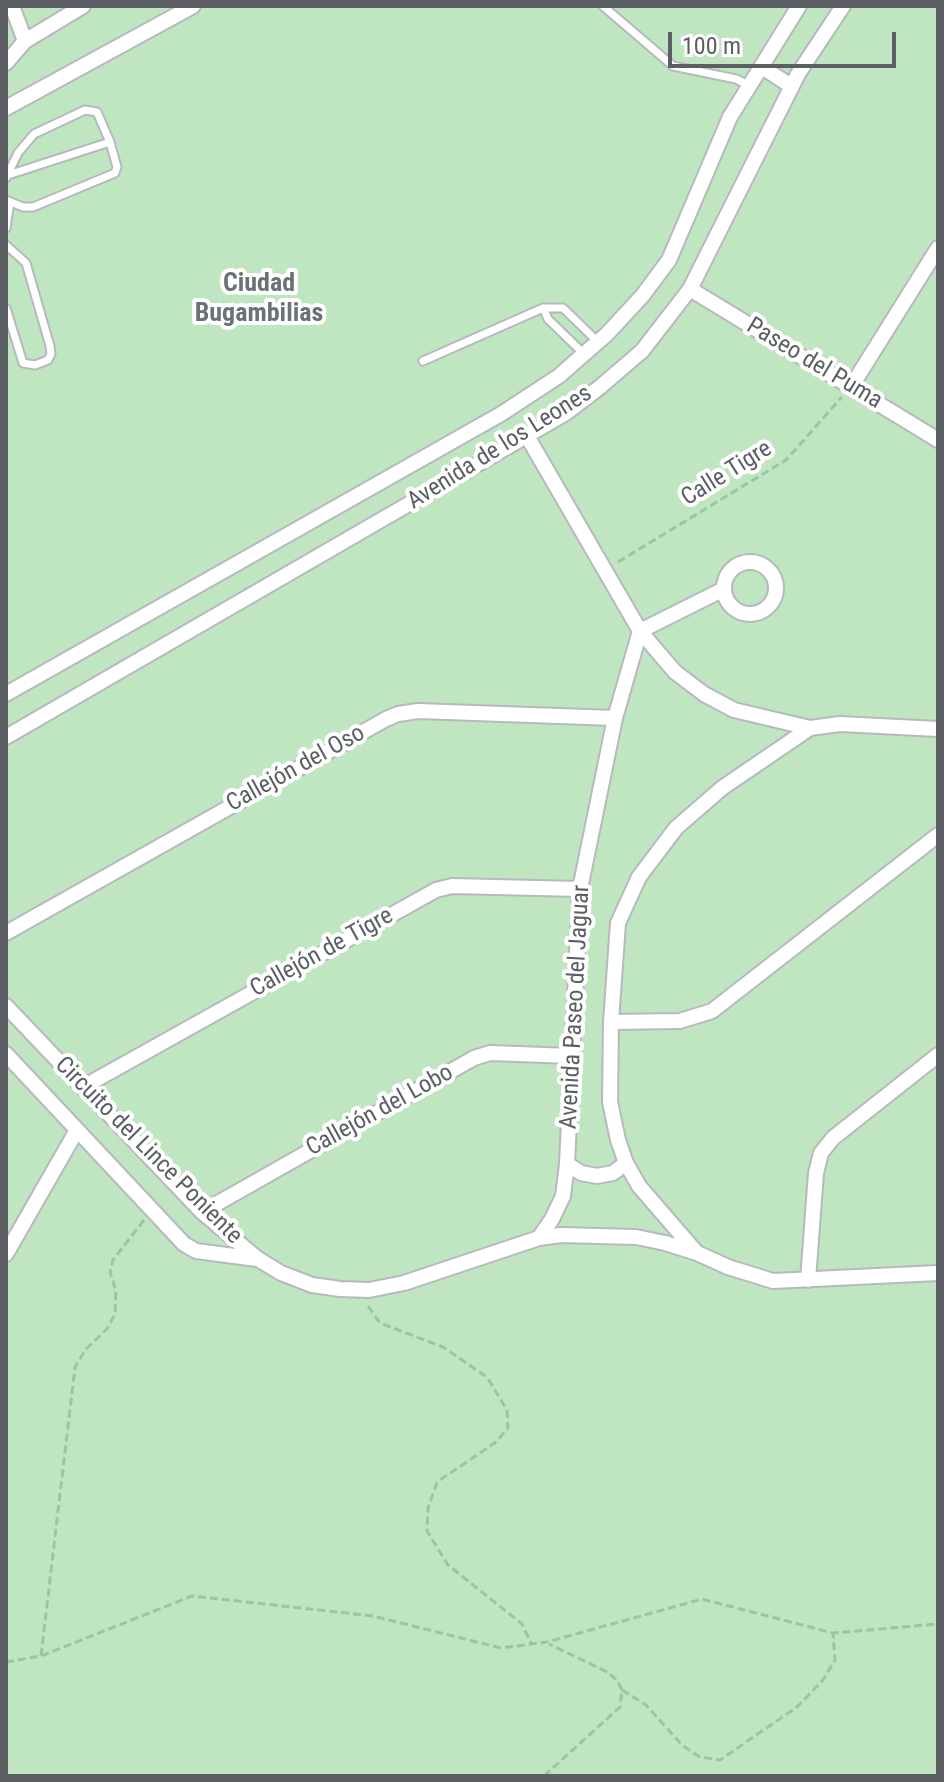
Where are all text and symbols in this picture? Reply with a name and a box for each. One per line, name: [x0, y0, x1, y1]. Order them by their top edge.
scale bar: [672, 16, 900, 66]
text: 100 m: [682, 32, 741, 60]
district label: Ciudad Bugambilias: [195, 268, 323, 330]
street label: Paseo del Puma: [741, 312, 887, 416]
street label: Avenida de los Leones: [403, 380, 597, 516]
street label: Calle Tigre: [677, 435, 777, 513]
street label: Callejón del Oso: [222, 719, 370, 819]
street label: Avenida Paseo del Jaguar: [555, 884, 597, 1130]
street label: Callejón de Tigre: [246, 902, 398, 1004]
street label: Circuito del Lince Poniente: [48, 1051, 248, 1251]
street label: Callejón del Lobo: [302, 1059, 458, 1163]

